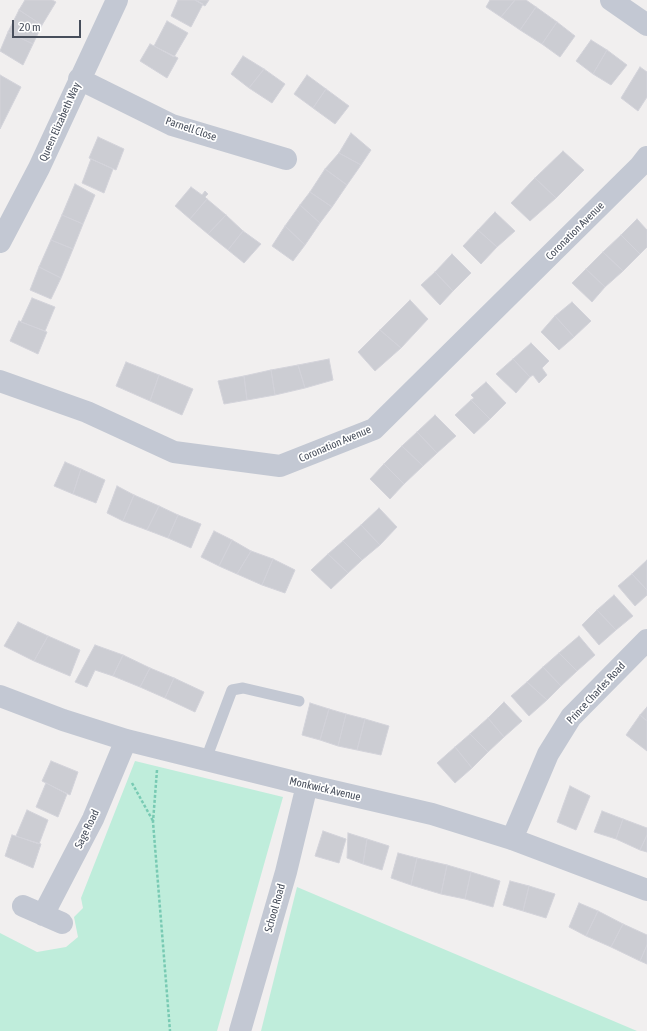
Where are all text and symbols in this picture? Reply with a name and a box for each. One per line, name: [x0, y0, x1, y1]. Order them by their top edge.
scale bar: [14, 12, 83, 38]
text: 20 m: [19, 20, 41, 34]
street label: Queen Elizabeth Way: [37, 80, 83, 164]
street label: Parnell Close: [164, 114, 218, 144]
street label: Coronation Avenue: [543, 199, 607, 263]
street label: Coronation Avenue: [297, 423, 373, 465]
street label: Prince Charles Road: [564, 659, 628, 727]
street label: Monkwick Avenue: [288, 774, 362, 804]
street label: Sage Road: [72, 807, 102, 851]
street label: School Road: [262, 882, 288, 934]

